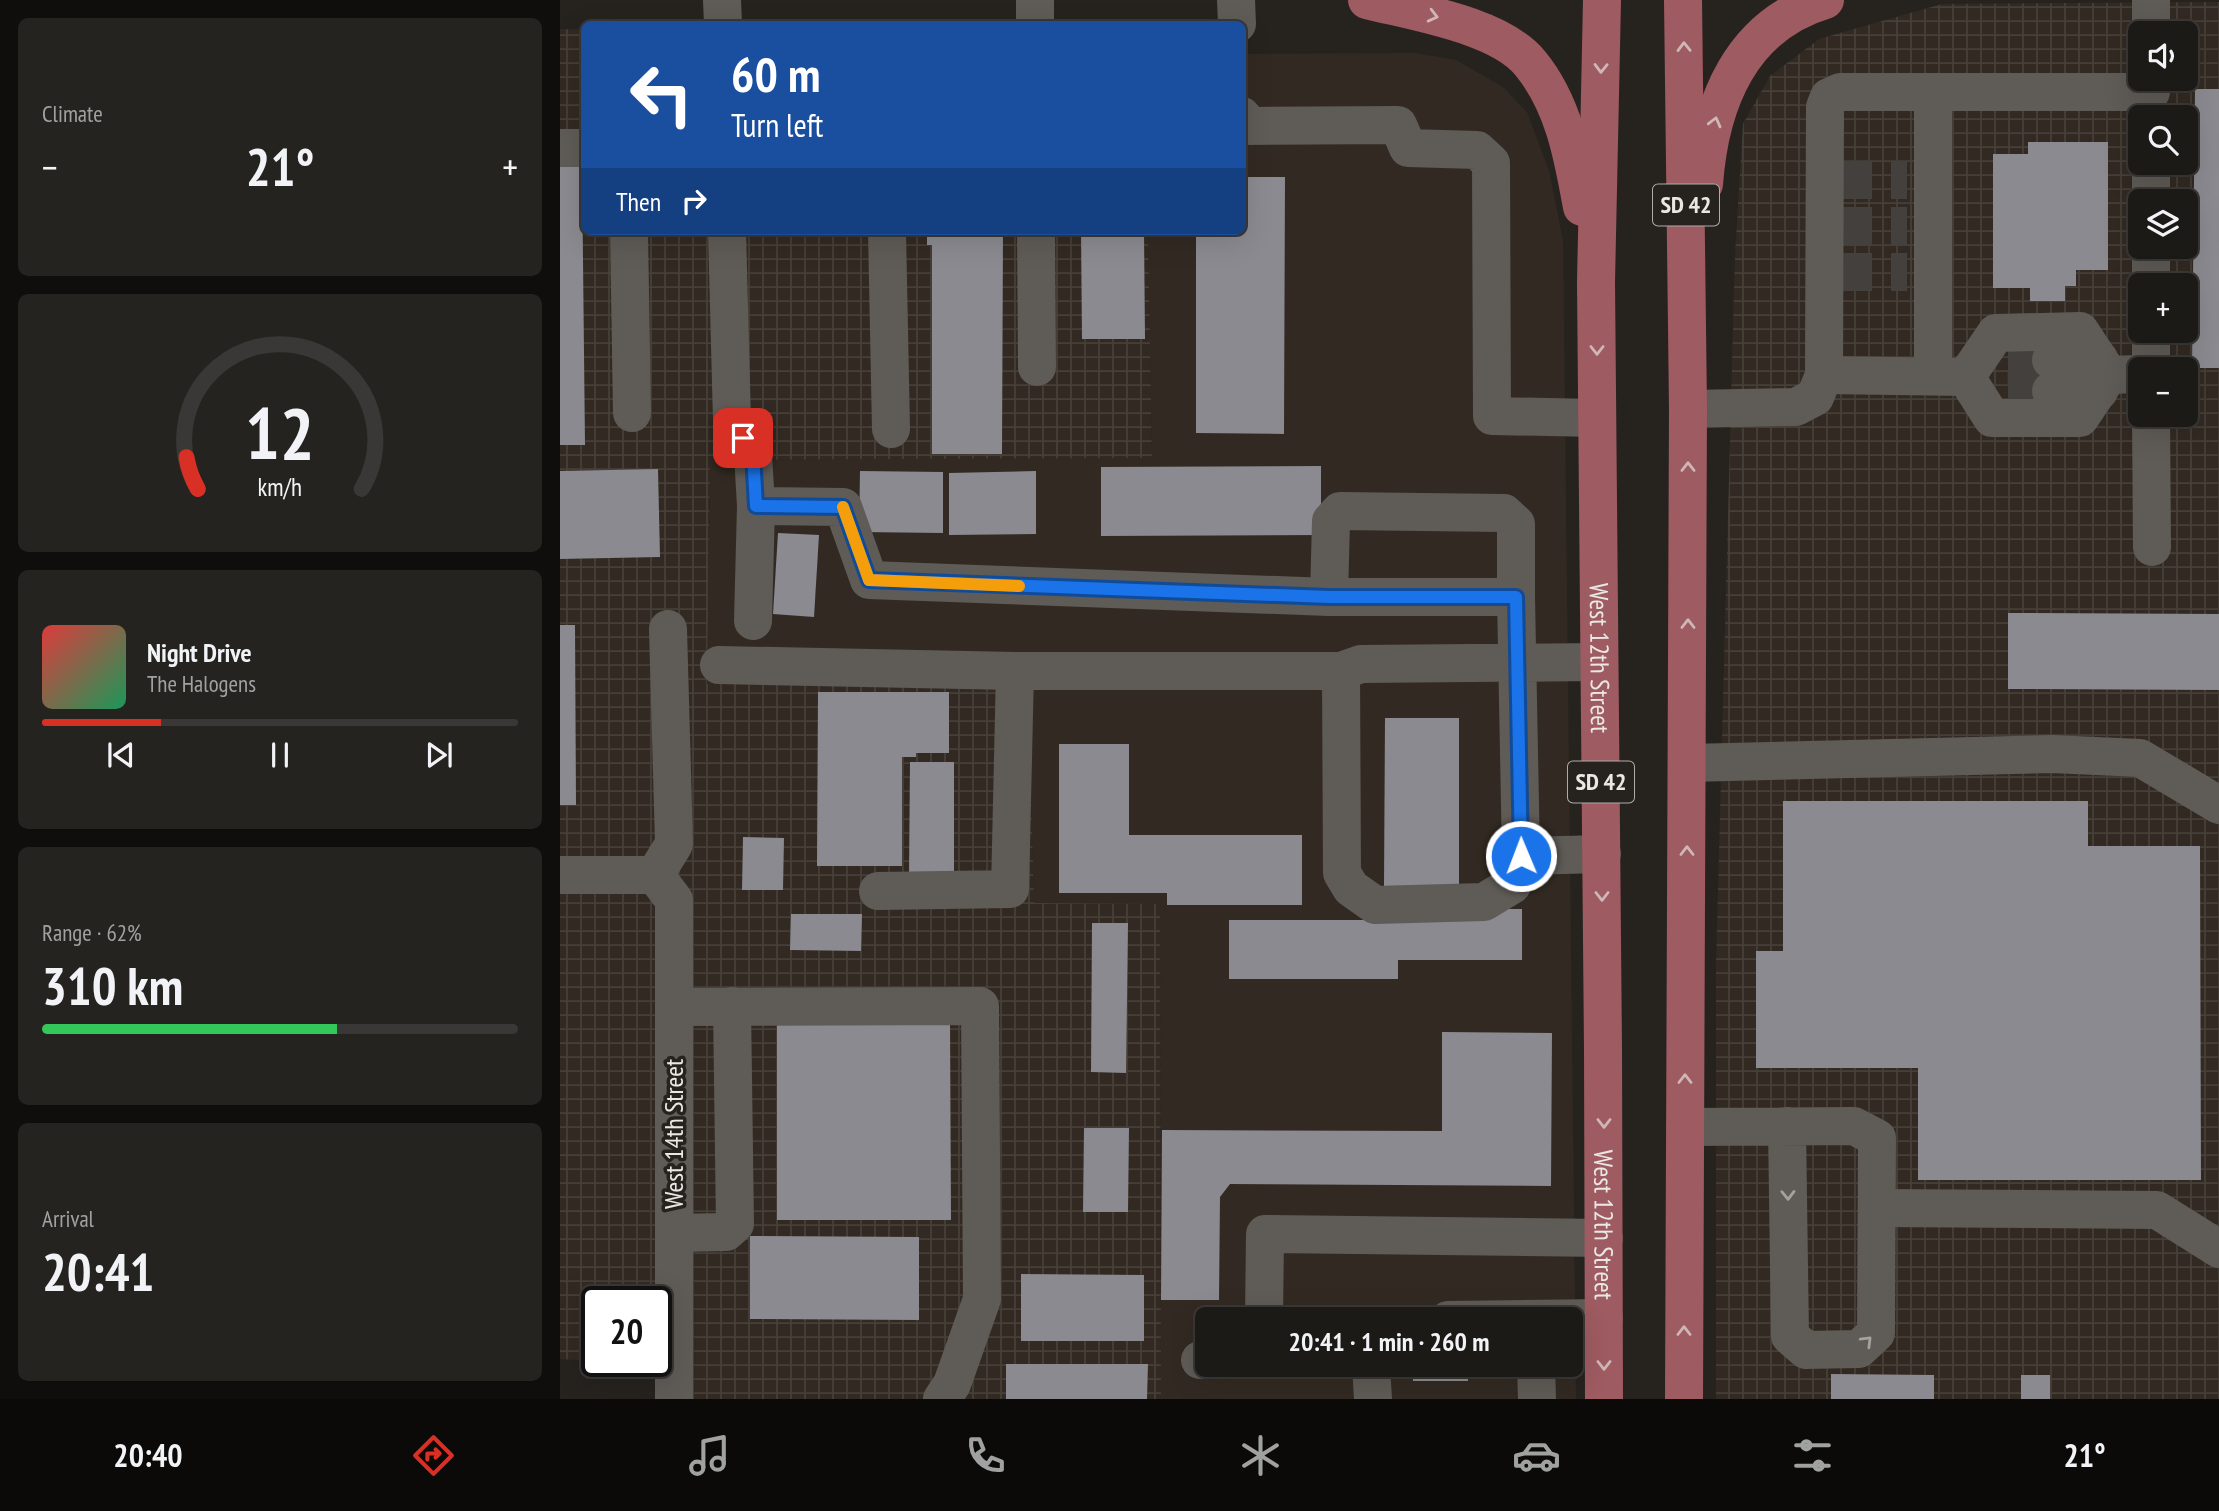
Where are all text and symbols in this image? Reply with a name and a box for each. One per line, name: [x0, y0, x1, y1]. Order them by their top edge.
one-way arrow: [1427, 8, 1439, 23]
map controls: [2128, 21, 2198, 427]
button: sound: [2128, 21, 2198, 91]
one-way arrow: [1676, 41, 1692, 52]
text: 60 m: [731, 42, 820, 106]
icon: left: [616, 49, 707, 140]
one-way arrow: [1593, 63, 1609, 74]
text: Climate: [42, 99, 103, 128]
text: Turn left: [731, 104, 823, 146]
button: search: [2128, 105, 2198, 175]
one-way arrow: [1707, 116, 1721, 128]
text: 21°: [246, 133, 314, 200]
text: −: [42, 142, 58, 191]
text: +: [502, 142, 518, 191]
icon: right: [675, 182, 713, 220]
road number: SD 42: [1653, 184, 1719, 226]
text: Then: [616, 185, 661, 218]
button: layers: [2128, 189, 2198, 259]
button: +: [2128, 273, 2198, 343]
one-way arrow: [1589, 345, 1605, 356]
button: −: [2128, 357, 2198, 427]
text: 12: [245, 386, 315, 480]
pin: [713, 408, 773, 468]
icon: arrive: [724, 419, 762, 457]
one-way arrow: [1680, 461, 1696, 472]
text: km/h: [258, 471, 302, 503]
street label: West 12th Street: [1583, 583, 1617, 733]
one-way arrow: [1680, 618, 1696, 629]
text: Night Drive: [147, 636, 252, 669]
text: The Halogens: [147, 669, 256, 698]
icon: previous: [102, 736, 140, 774]
icon: pause: [261, 736, 299, 774]
icon: next: [420, 736, 458, 774]
road number: SD 42: [1568, 762, 1634, 802]
position arrow: [1484, 819, 1558, 893]
one-way arrow: [1679, 846, 1695, 856]
one-way arrow: [1594, 891, 1610, 902]
text: Range · 62%: [42, 918, 142, 947]
text: 310 km: [42, 952, 183, 1019]
street label: West 14th Street: [657, 1059, 690, 1209]
one-way arrow: [1677, 1073, 1693, 1084]
one-way arrow: [1596, 1119, 1612, 1129]
street label: West 12th Street: [1587, 1150, 1621, 1300]
one-way arrow: [1780, 1190, 1796, 1200]
text: Arrival: [42, 1204, 94, 1233]
text: 20:41: [42, 1238, 154, 1305]
speed limit sign: 20: [581, 1286, 672, 1377]
text: 20:41 · 1 min · 260 m: [1289, 1325, 1489, 1358]
one-way arrow: [1676, 1325, 1692, 1336]
one-way arrow: [1859, 1336, 1872, 1349]
one-way arrow: [1596, 1361, 1612, 1371]
icon: directions: [409, 1431, 458, 1480]
icon: music: [685, 1431, 734, 1480]
icon: phone: [961, 1431, 1010, 1480]
icon: climate: [1236, 1431, 1285, 1480]
icon: car: [1512, 1431, 1561, 1480]
icon: filters: [1788, 1431, 1837, 1480]
text: 20:40: [113, 1434, 183, 1476]
text: 21°: [2063, 1434, 2106, 1476]

